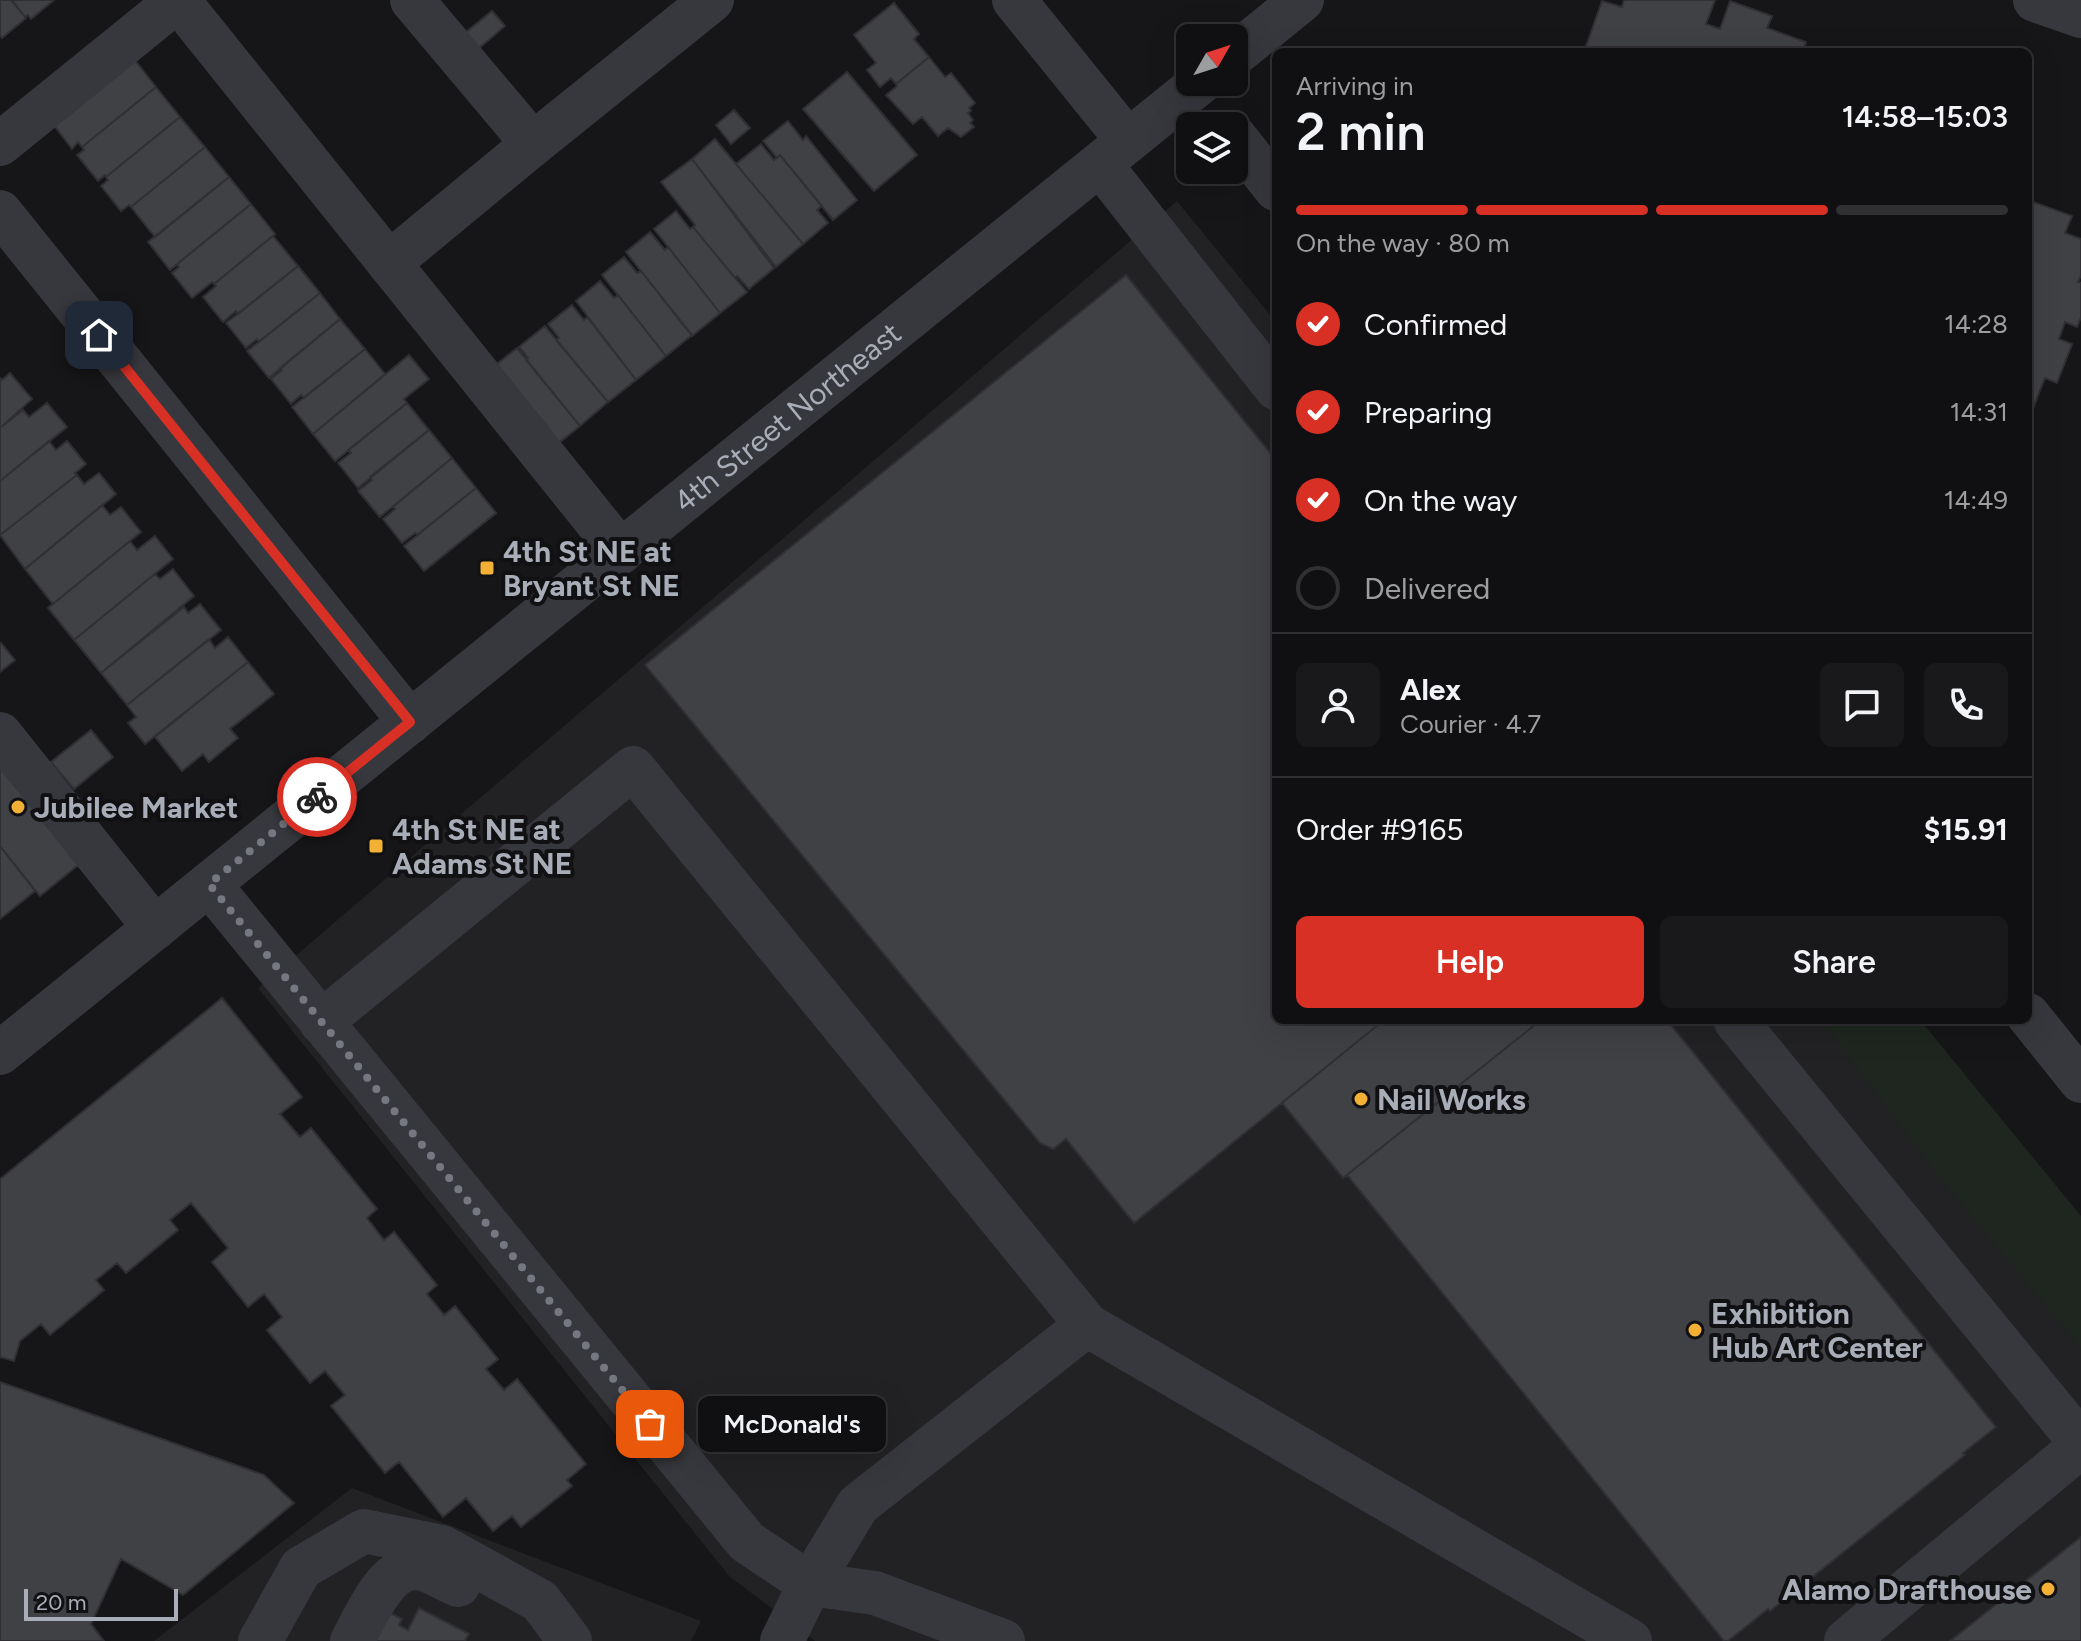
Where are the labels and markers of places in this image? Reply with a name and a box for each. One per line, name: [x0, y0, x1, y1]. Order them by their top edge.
pin: [65, 301, 133, 369]
place label: 4th St NE at Bryant St NE: [503, 533, 680, 604]
marker: 4th St NE at Bryant St NE: [478, 559, 496, 577]
place label: Jubilee Market: [34, 789, 238, 826]
marker: Jubilee Market: [9, 798, 27, 816]
place label: 4th St NE at Adams St NE: [392, 811, 572, 882]
marker: 4th St NE at Adams St NE: [367, 837, 385, 855]
place label: Nail Works: [1377, 1081, 1526, 1118]
marker: Nail Works: [1352, 1090, 1370, 1108]
place label: Exhibition Hub Art Center: [1711, 1295, 1923, 1366]
marker: Exhibition Hub Art Center: [1686, 1321, 1704, 1339]
pin: [616, 1390, 684, 1458]
callout: McDonald's: [698, 1396, 886, 1452]
place label: Alamo Drafthouse: [1782, 1571, 2032, 1608]
marker: Alamo Drafthouse: [2039, 1580, 2057, 1598]

